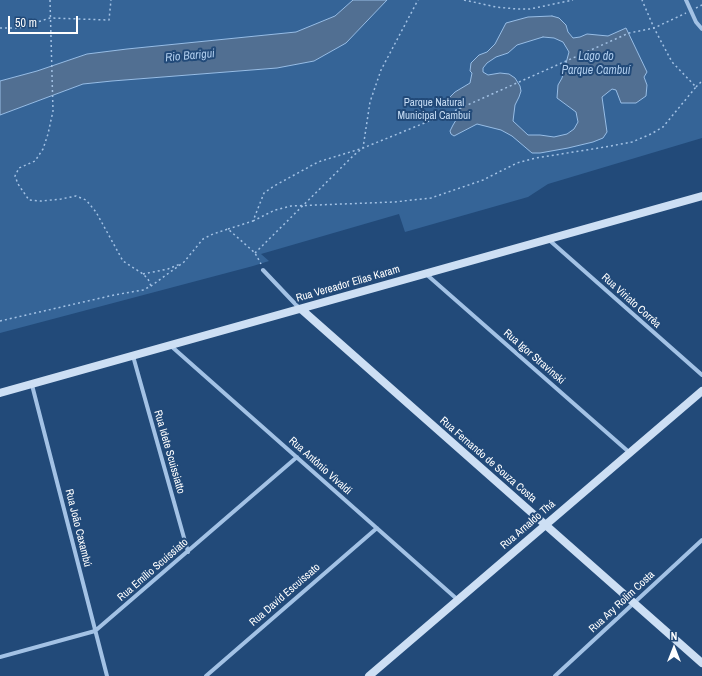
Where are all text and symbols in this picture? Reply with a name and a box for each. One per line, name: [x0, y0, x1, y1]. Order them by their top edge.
scale bar: [10, 8, 80, 34]
text: 50 m: [15, 15, 37, 31]
water label: Rio Barigui: [165, 47, 215, 65]
water label: Lago do Parque Cambuí: [562, 50, 630, 78]
park label: Parque Natural Municipal Cambuí: [397, 96, 471, 122]
street label: Rua Vereador Elias Karam: [295, 263, 401, 305]
street label: Rua Viriato Corrêa: [599, 271, 663, 331]
street label: Rua Igor Stravinski: [501, 327, 567, 387]
street label: Rua Idete Scuissiatto: [151, 409, 187, 495]
street label: Rua Fernando de Souza Costa: [437, 414, 539, 506]
street label: Rua Antônio Vivaldi: [286, 434, 354, 498]
street label: Rua João Caxambú: [62, 488, 94, 568]
street label: Rua Arnaldo Thá: [498, 498, 558, 552]
street label: Rua Emílio Scuissiato: [115, 536, 191, 604]
street label: Rua David Escuissato: [247, 561, 323, 629]
street label: Rua Ary Rolim Costa: [587, 568, 657, 636]
north arrow: [654, 628, 694, 668]
text: N: [671, 629, 677, 643]

